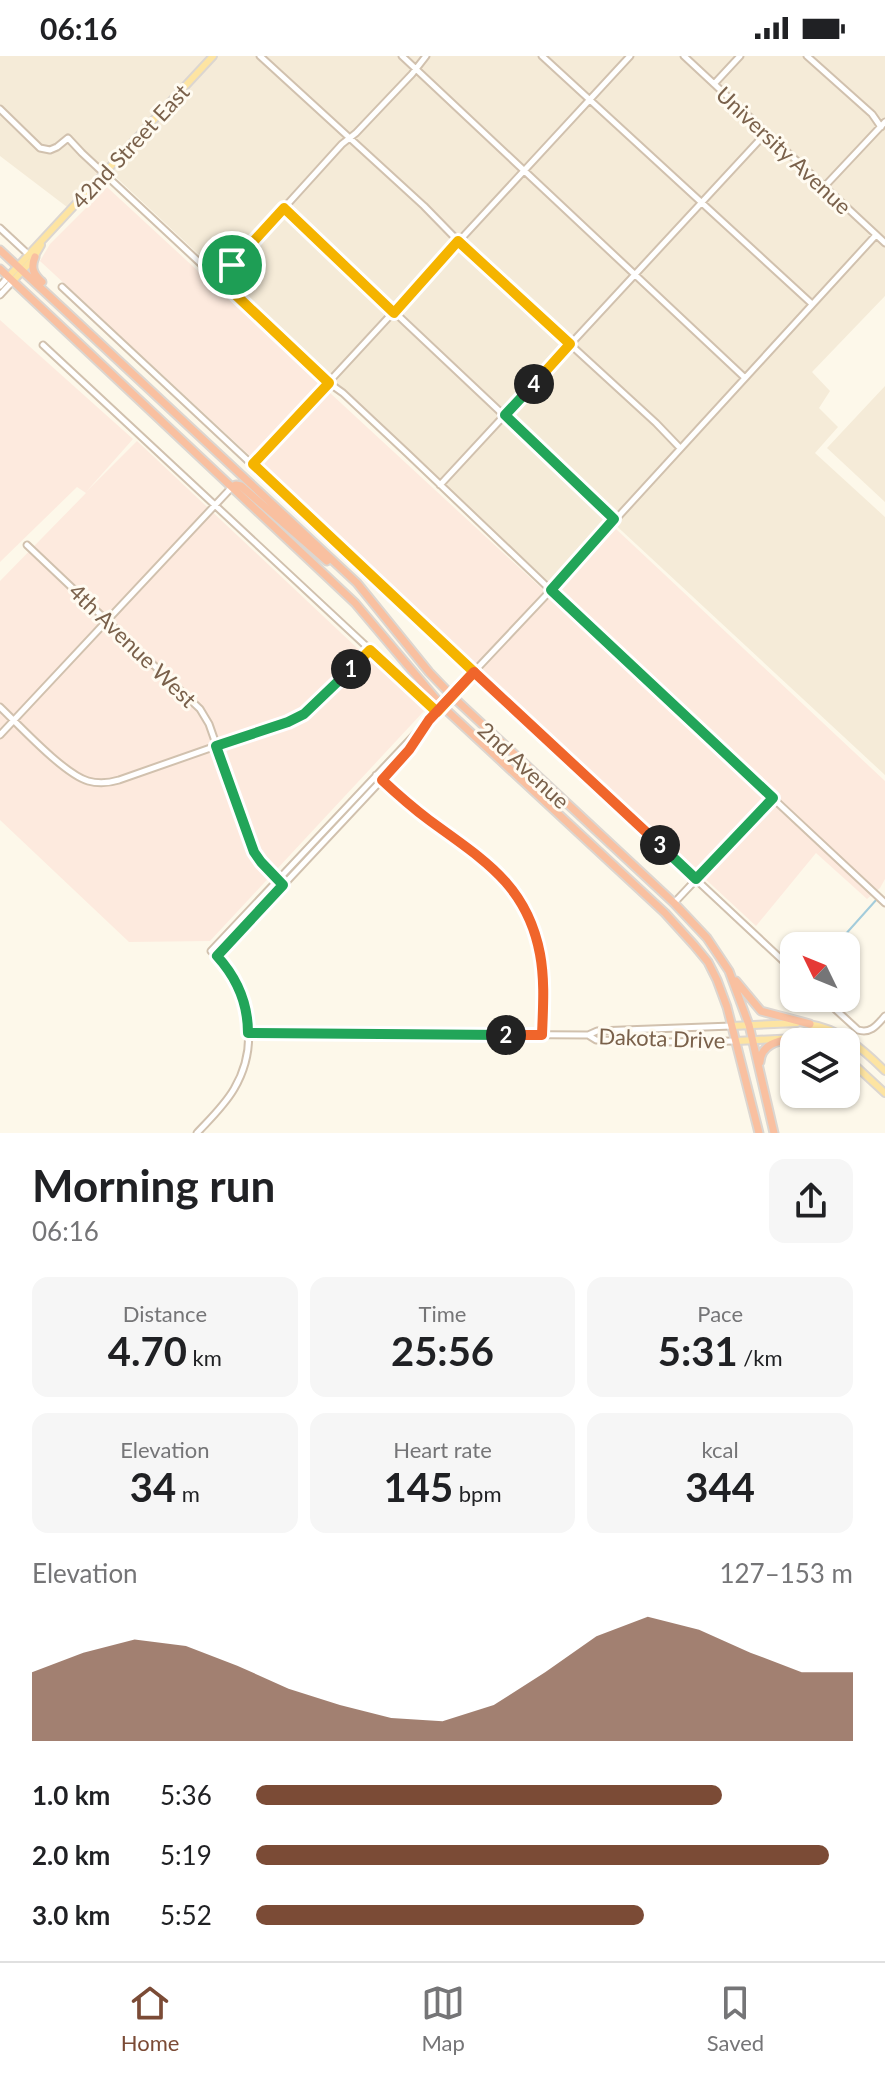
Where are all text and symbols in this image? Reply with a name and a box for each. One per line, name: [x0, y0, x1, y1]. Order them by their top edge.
text: 06:16: [40, 10, 117, 46]
street label: 42nd Street East: [65, 78, 195, 214]
street label: University Avenue: [711, 80, 857, 220]
pin: [198, 231, 266, 299]
icon: arrive: [210, 243, 254, 287]
pin: 4: [514, 364, 554, 404]
text: 4: [528, 370, 540, 397]
street label: 4th Avenue West: [64, 577, 202, 713]
pin: 1: [331, 649, 371, 689]
text: 1: [345, 655, 357, 682]
street label: 2nd Avenue: [473, 716, 575, 814]
pin: 3: [640, 825, 680, 865]
text: 3: [654, 831, 666, 858]
north arrow: [780, 932, 860, 1012]
map controls: [780, 932, 860, 1108]
pin: 2: [486, 1015, 526, 1055]
text: 2: [500, 1021, 512, 1048]
street label: Dakota Drive: [598, 1022, 726, 1054]
button: layers: [780, 1028, 860, 1108]
text: Morning run: [32, 1159, 275, 1211]
button: share: [769, 1159, 853, 1243]
text: 06:16: [32, 1215, 99, 1247]
text: Distance: [123, 1300, 207, 1327]
text: Time: [419, 1300, 466, 1327]
text: Pace: [697, 1300, 743, 1327]
text: 4.70: [108, 1327, 187, 1375]
text: 25:56: [391, 1327, 494, 1375]
text: 5:31: [658, 1327, 738, 1375]
text: km: [187, 1344, 222, 1371]
text: /km: [738, 1344, 783, 1371]
text: Elevation: [120, 1436, 210, 1463]
text: Heart rate: [393, 1436, 492, 1463]
text: kcal: [702, 1436, 739, 1463]
text: 34: [130, 1463, 176, 1511]
text: 145: [383, 1463, 453, 1511]
text: 344: [685, 1463, 755, 1511]
text: m: [176, 1480, 200, 1507]
text: bpm: [453, 1480, 501, 1507]
text: Elevation: [32, 1557, 138, 1589]
text: 127–153 m: [719, 1557, 853, 1589]
text: 1.0 km: [32, 1779, 110, 1811]
text: 5:36: [160, 1779, 212, 1811]
text: 2.0 km: [32, 1839, 110, 1871]
text: 5:19: [160, 1839, 212, 1871]
text: 3.0 km: [32, 1899, 110, 1931]
text: 5:52: [160, 1899, 212, 1931]
tab: Home: [121, 1981, 179, 2056]
tab: Map: [421, 1981, 465, 2056]
tab: Saved: [707, 1981, 764, 2056]

